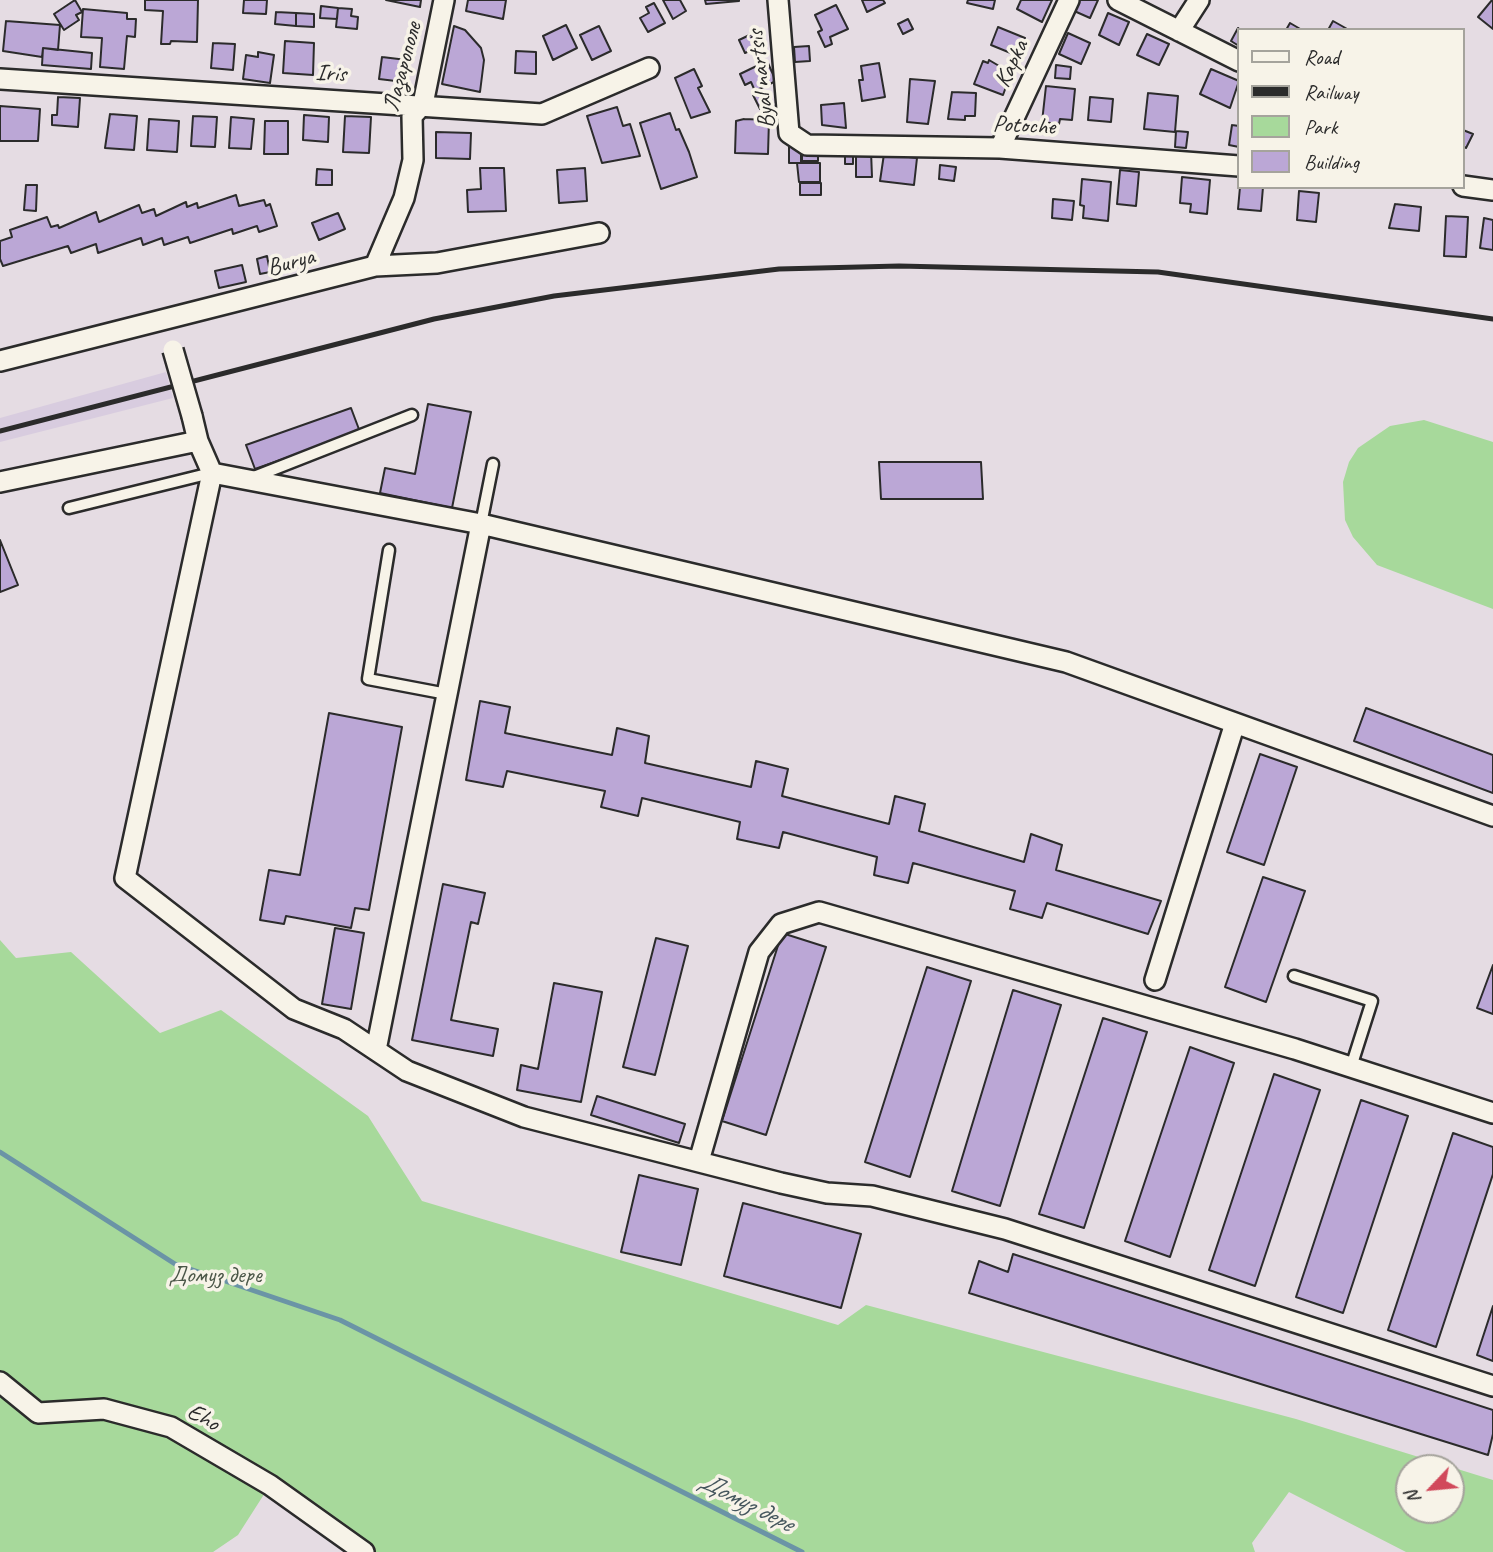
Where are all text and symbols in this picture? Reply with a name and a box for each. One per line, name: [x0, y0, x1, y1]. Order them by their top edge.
street label: Лазарополе: [377, 19, 429, 115]
street label: Byal nartsis: [742, 28, 782, 130]
legend: [1238, 28, 1465, 189]
street label: Kapka: [989, 36, 1035, 92]
text: Road: [1304, 44, 1339, 70]
street label: Iris: [315, 59, 347, 89]
text: Railway: [1304, 79, 1358, 105]
street label: Potoche: [992, 110, 1056, 142]
text: Park: [1304, 114, 1337, 140]
text: Building: [1304, 149, 1359, 175]
street label: Burya: [264, 243, 318, 283]
park label: Домуз дере: [169, 1262, 261, 1290]
street label: Eho: [182, 1398, 224, 1438]
north arrow: [1395, 1454, 1465, 1524]
water label: Домуз дере: [694, 1466, 798, 1540]
text: N: [1400, 1487, 1426, 1508]

